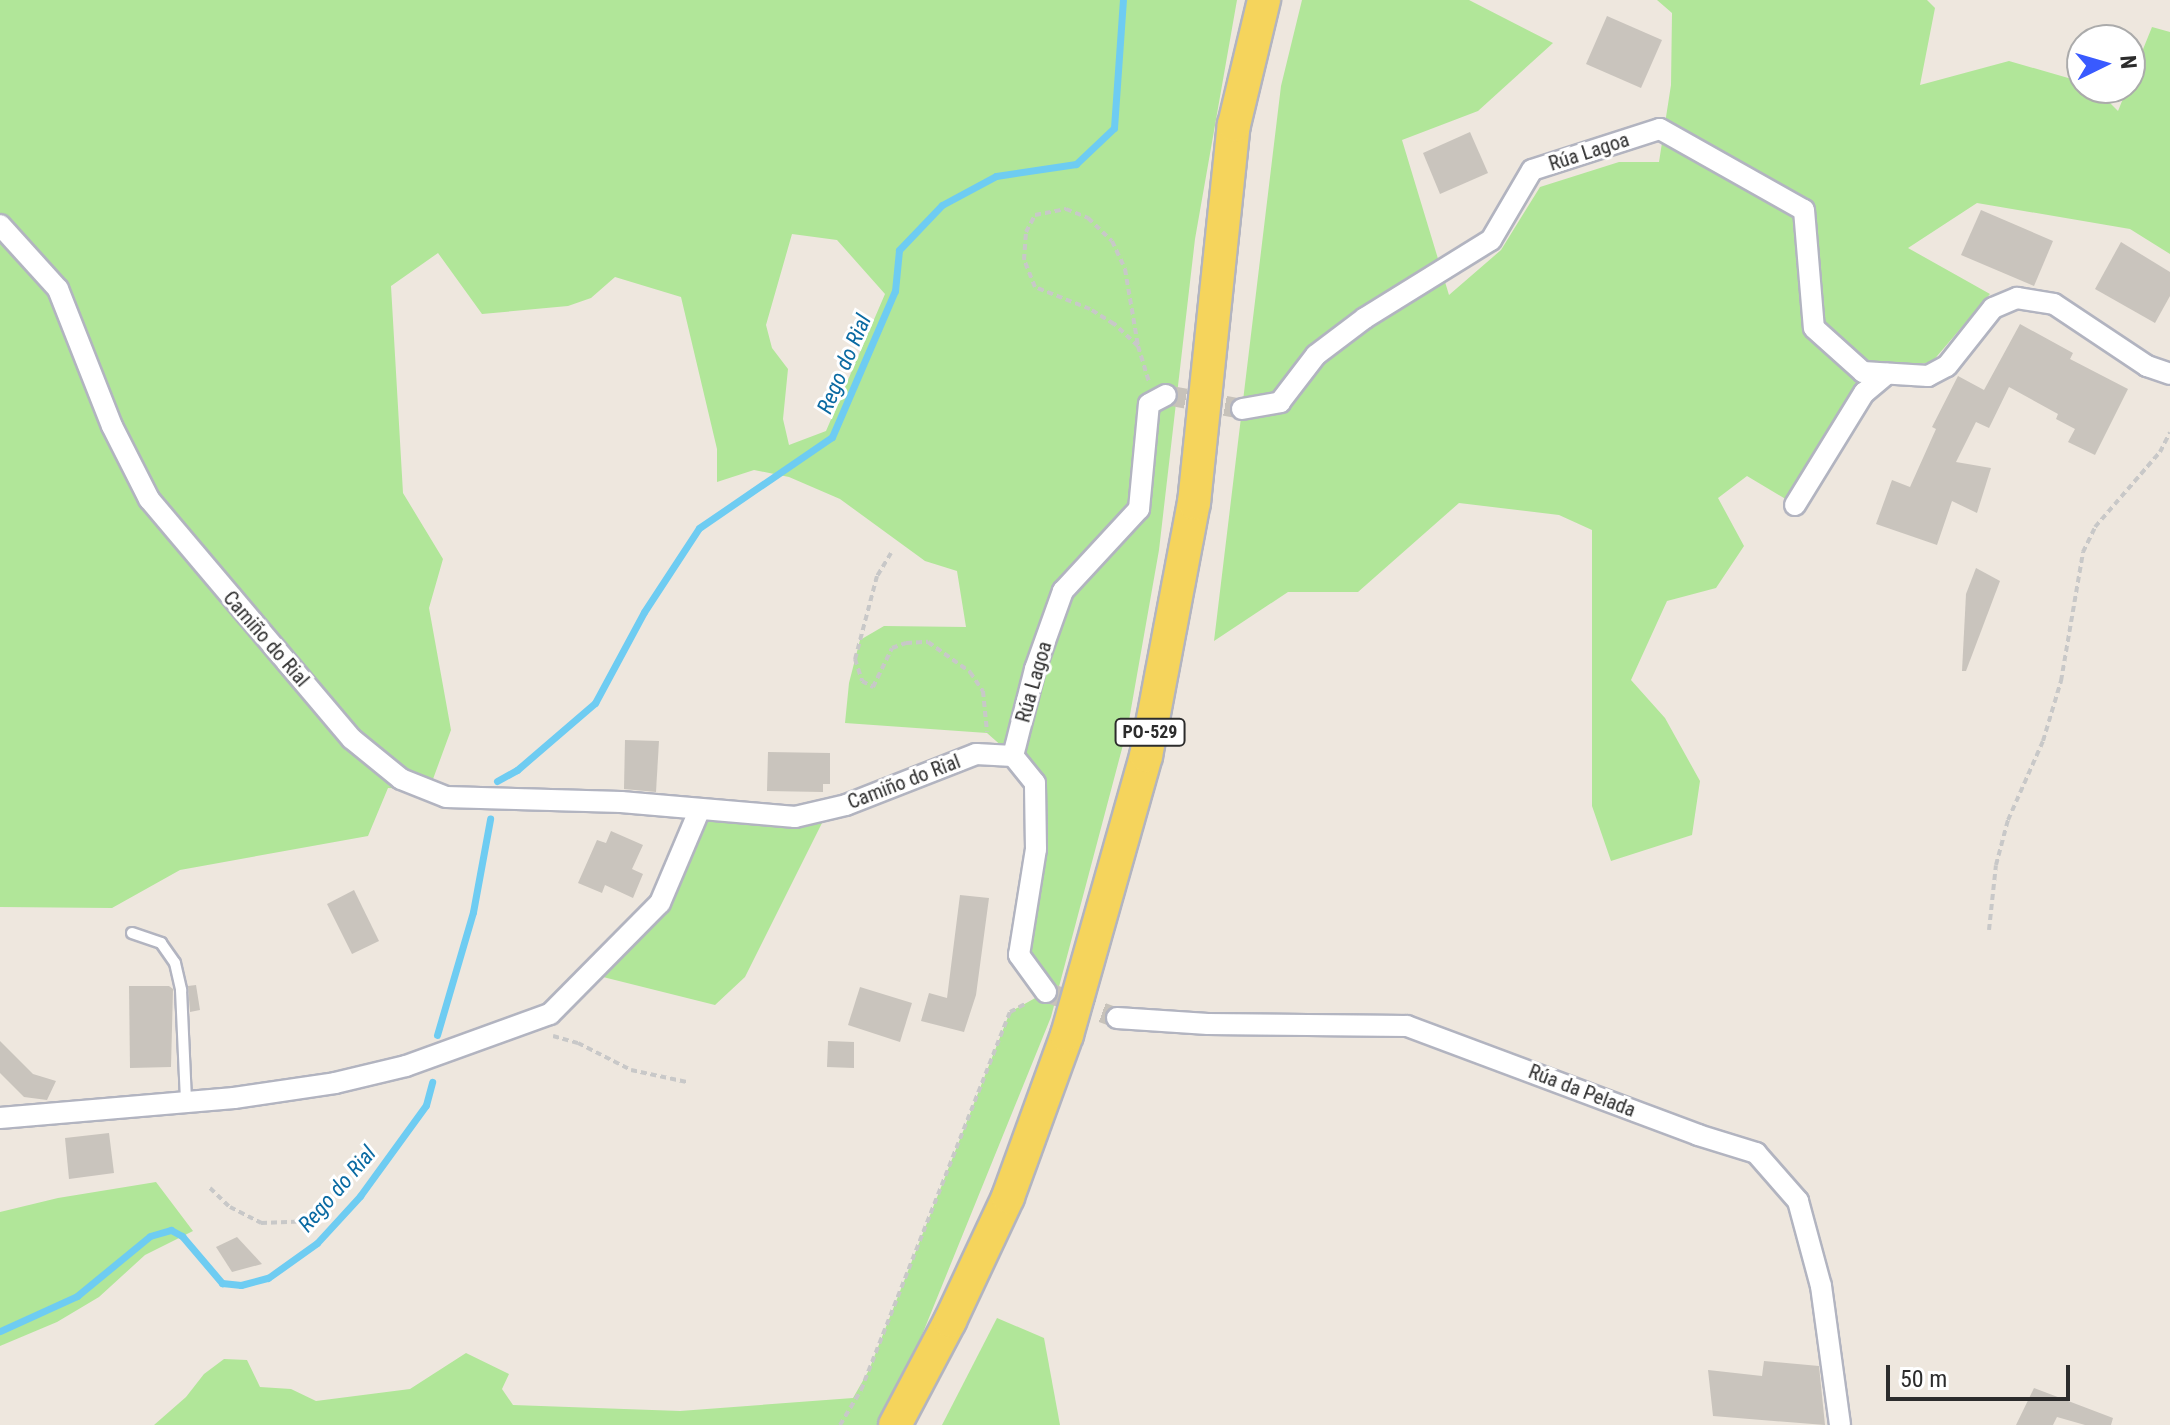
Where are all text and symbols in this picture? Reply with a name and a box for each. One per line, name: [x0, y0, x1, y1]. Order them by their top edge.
north arrow: [2066, 24, 2146, 104]
text: N: [2115, 54, 2141, 70]
street label: Rúa Lagoa: [1546, 128, 1632, 176]
water label: Rego do Rial: [811, 310, 877, 418]
street label: Camiño do Rial: [218, 586, 314, 692]
street label: Rúa Lagoa: [1011, 639, 1057, 725]
road number: PO-529: [1114, 718, 1186, 746]
street label: Camiño do Rial: [844, 750, 964, 814]
street label: Rúa da Pelada: [1525, 1060, 1639, 1122]
water label: Rego do Rial: [293, 1141, 381, 1237]
scale bar: [1890, 1349, 2074, 1399]
text: 50 m: [1900, 1365, 1947, 1393]

